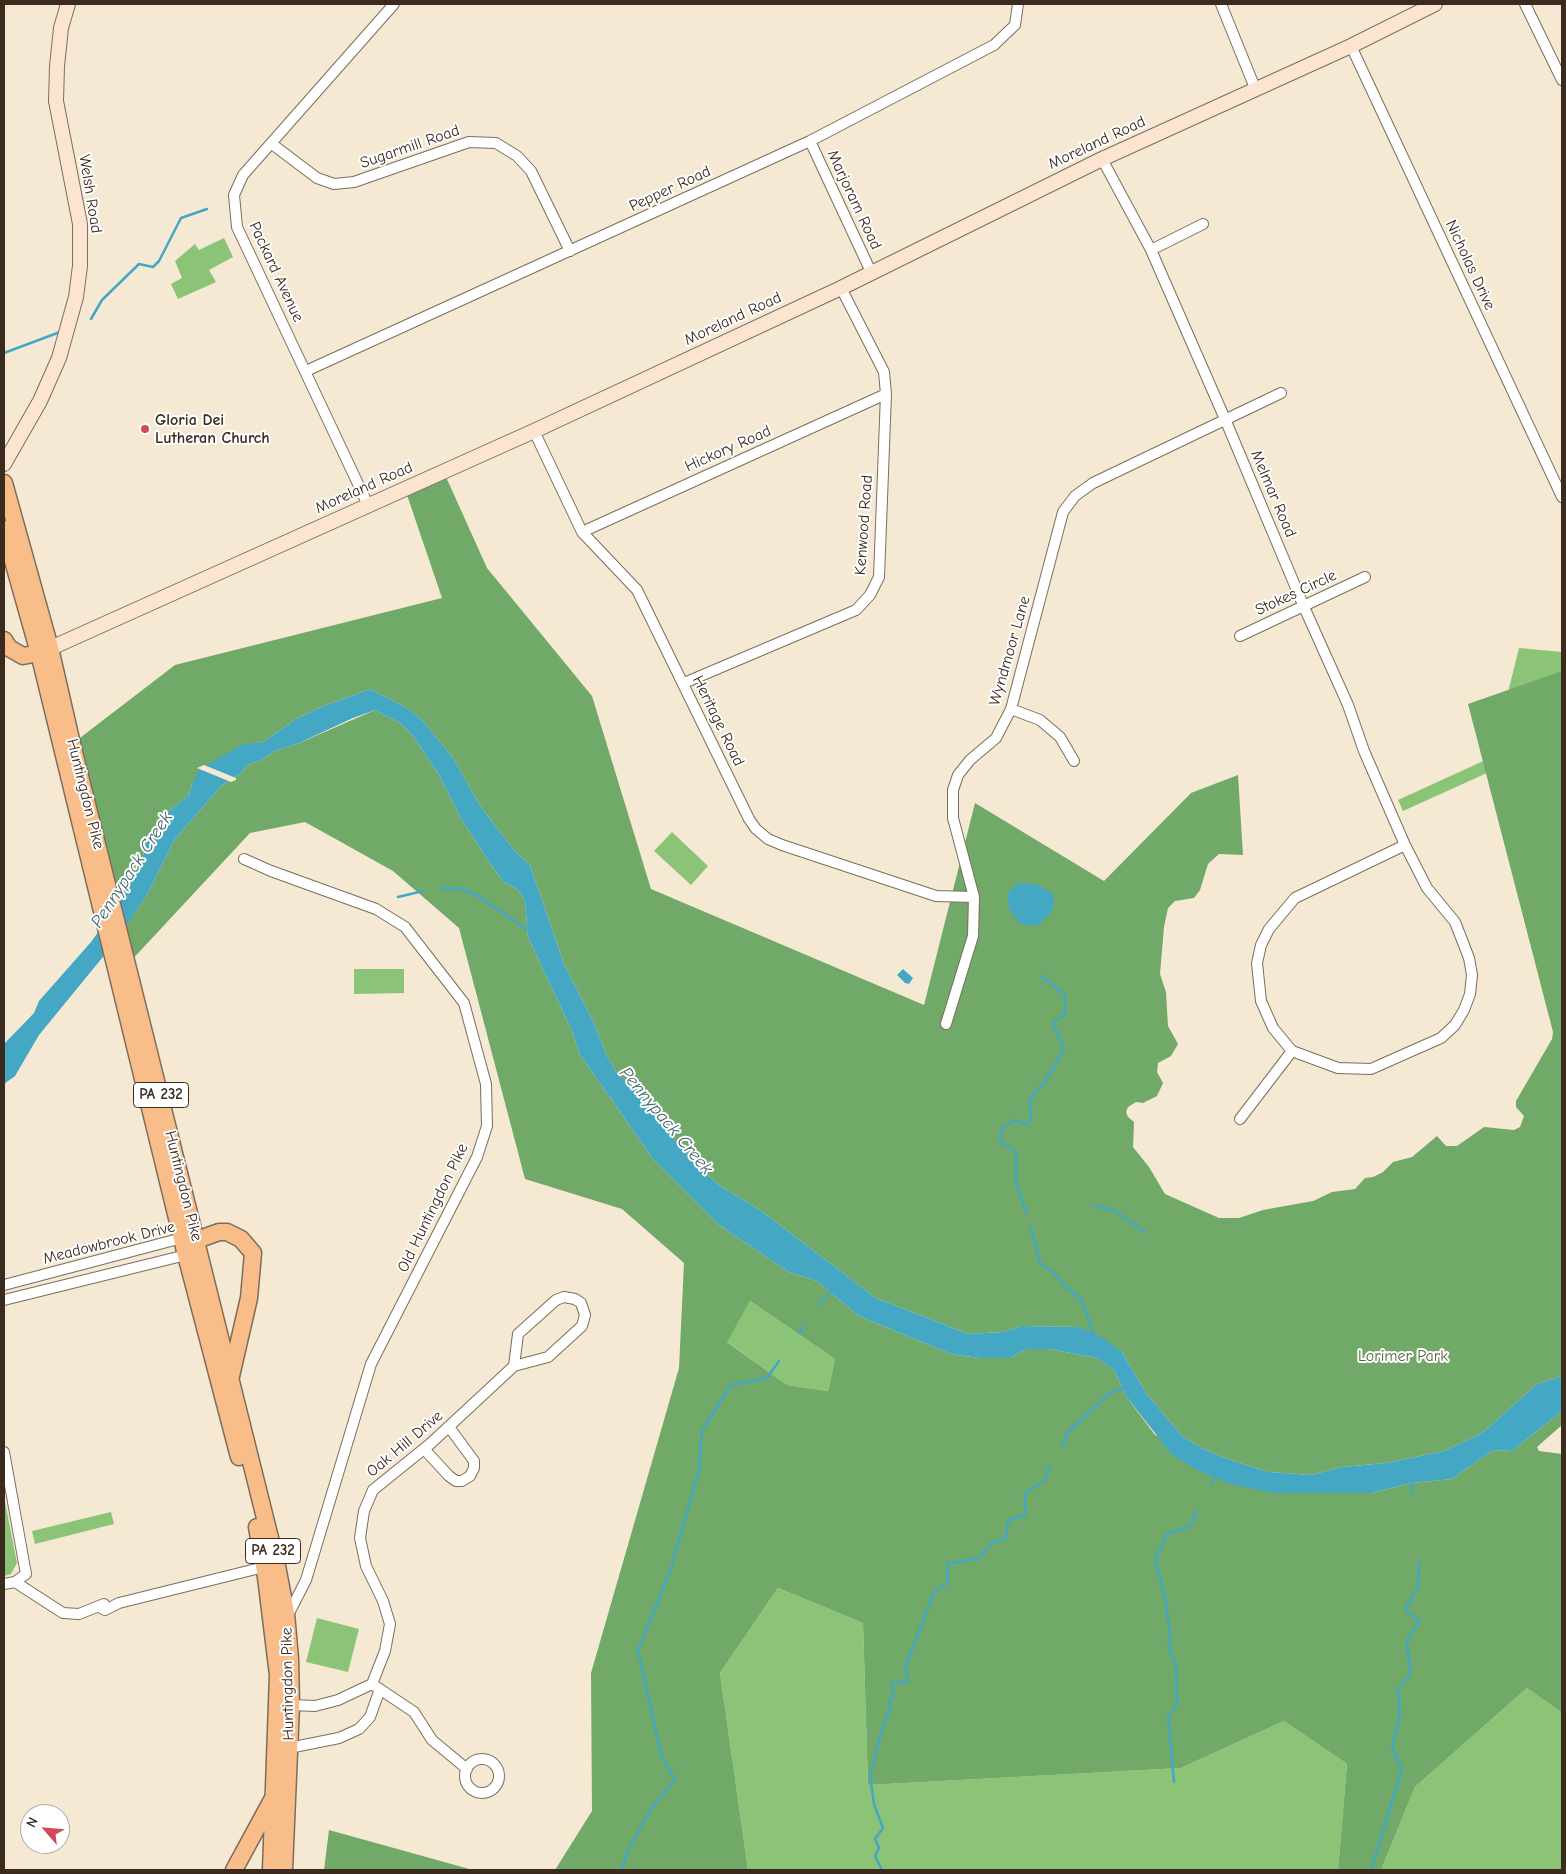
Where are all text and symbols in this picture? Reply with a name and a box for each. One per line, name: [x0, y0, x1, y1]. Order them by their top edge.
street label: Moreland Road: [1045, 112, 1149, 174]
street label: Sugarmill Road: [358, 121, 462, 173]
street label: Marjoram Road: [823, 147, 885, 253]
street label: Welsh Road: [74, 153, 106, 235]
street label: Pepper Road: [626, 162, 714, 216]
street label: Nicholas Drive: [1441, 217, 1499, 313]
street label: Packard Avenue: [244, 219, 308, 325]
street label: Moreland Road: [681, 288, 785, 350]
place label: Gloria Dei Lutheran Church: [155, 410, 270, 448]
street label: Hickory Road: [682, 421, 774, 477]
marker: Gloria Dei Lutheran Church: [139, 423, 151, 435]
street label: Melmar Road: [1246, 448, 1300, 540]
street label: Moreland Road: [312, 458, 416, 518]
street label: Kenwood Road: [851, 474, 877, 576]
street label: Stokes Circle: [1252, 566, 1340, 620]
street label: Wyndmoor Lane: [985, 594, 1035, 708]
street label: Heritage Road: [688, 673, 748, 769]
street label: Huntingdon Pike: [62, 737, 108, 851]
water label: Pennypack Creek: [86, 808, 178, 932]
water label: Pennypack Creek: [615, 1063, 717, 1179]
road number: PA 232: [134, 1082, 188, 1108]
street label: Huntingdon Pike: [160, 1129, 206, 1243]
street label: Old Huntingdon Pike: [393, 1140, 473, 1276]
street label: Meadowbrook Drive: [41, 1217, 177, 1269]
park label: Lorimer Park: [1358, 1346, 1448, 1366]
street label: Oak Hill Drive: [363, 1407, 447, 1481]
road number: PA 232: [246, 1538, 300, 1564]
street label: Huntingdon Pike: [277, 1627, 299, 1741]
north arrow: [20, 1804, 70, 1854]
text: N: [22, 1814, 42, 1830]

